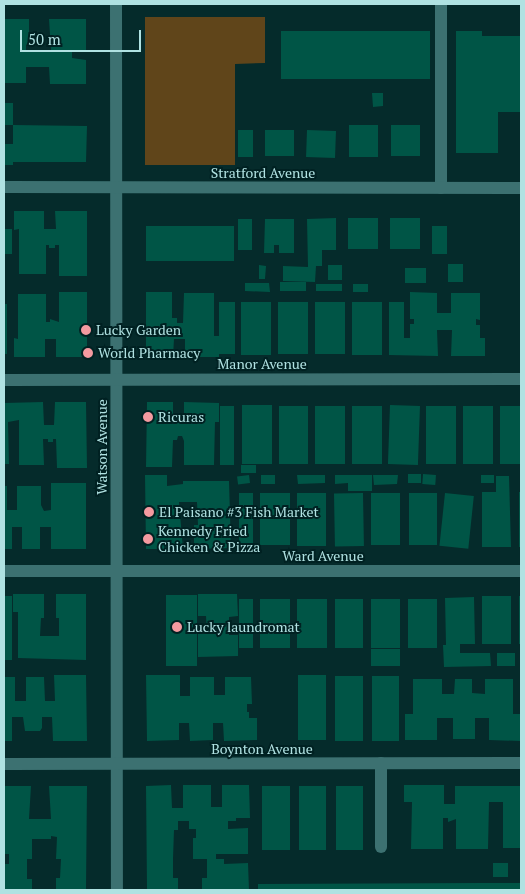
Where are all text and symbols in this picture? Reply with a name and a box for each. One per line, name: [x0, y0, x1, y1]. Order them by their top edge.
scale bar: [22, 20, 144, 52]
text: 50 m: [28, 29, 61, 49]
street label: Stratford Avenue: [211, 165, 315, 181]
place label: Lucky Garden: [96, 322, 181, 338]
marker: Lucky Garden: [80, 324, 92, 336]
place label: World Pharmacy: [98, 345, 200, 361]
marker: World Pharmacy: [82, 347, 94, 359]
street label: Manor Avenue: [217, 356, 307, 372]
street label: Watson Avenue: [94, 399, 110, 495]
place label: Ricuras: [158, 409, 204, 425]
marker: Ricuras: [142, 411, 154, 423]
place label: El Paisano #3 Fish Market: [159, 504, 319, 520]
marker: El Paisano #3 Fish Market: [143, 506, 155, 518]
place label: Kennedy Fried Chicken & Pizza: [158, 523, 260, 556]
marker: Kennedy Fried Chicken & Pizza: [142, 533, 154, 545]
street label: Ward Avenue: [282, 548, 364, 564]
place label: Lucky laundromat: [187, 619, 300, 635]
marker: Lucky laundromat: [171, 621, 183, 633]
street label: Boynton Avenue: [211, 741, 313, 757]

